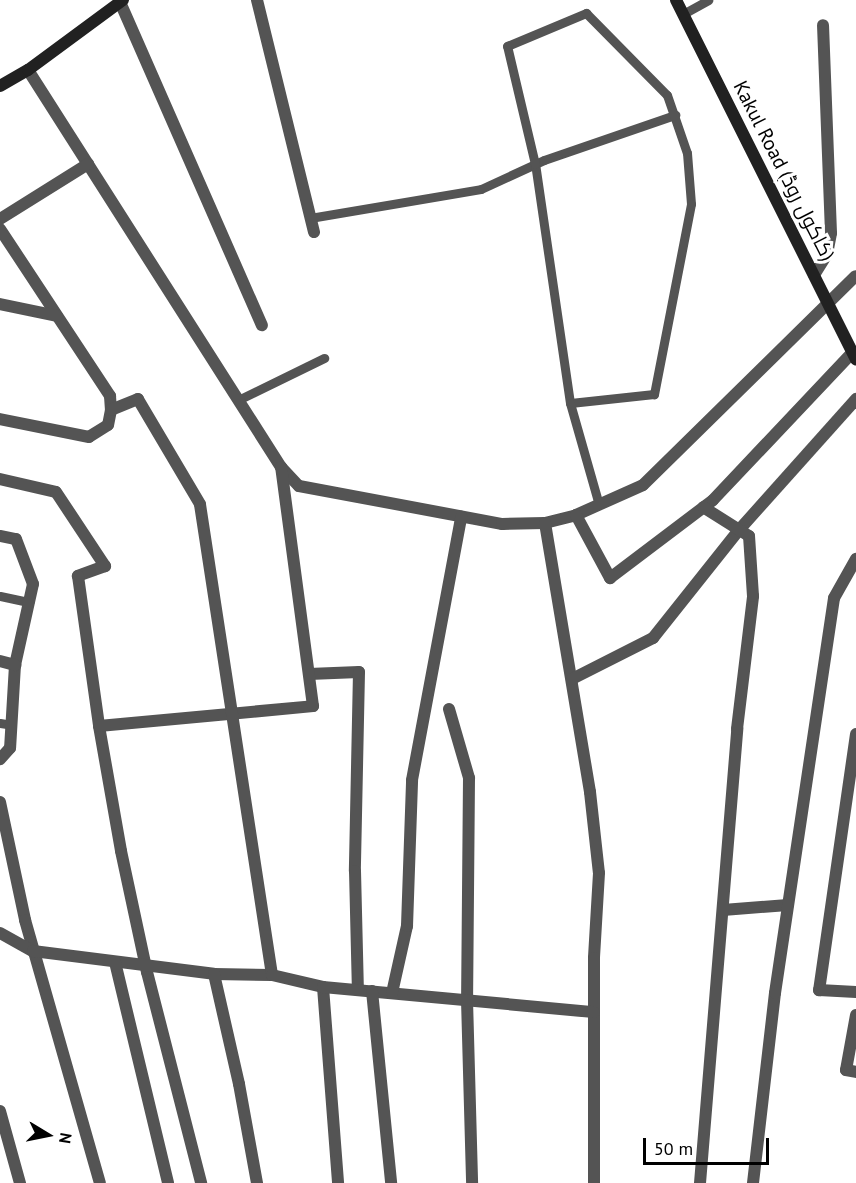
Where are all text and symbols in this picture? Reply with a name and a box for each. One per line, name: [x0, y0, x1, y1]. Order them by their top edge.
street label: Kakul Road (کاکول روڈ): [728, 77, 840, 265]
north arrow: [18, 1105, 78, 1165]
scale bar: [646, 1126, 772, 1164]
text: N: [55, 1131, 76, 1145]
text: 50 m: [654, 1137, 693, 1160]

